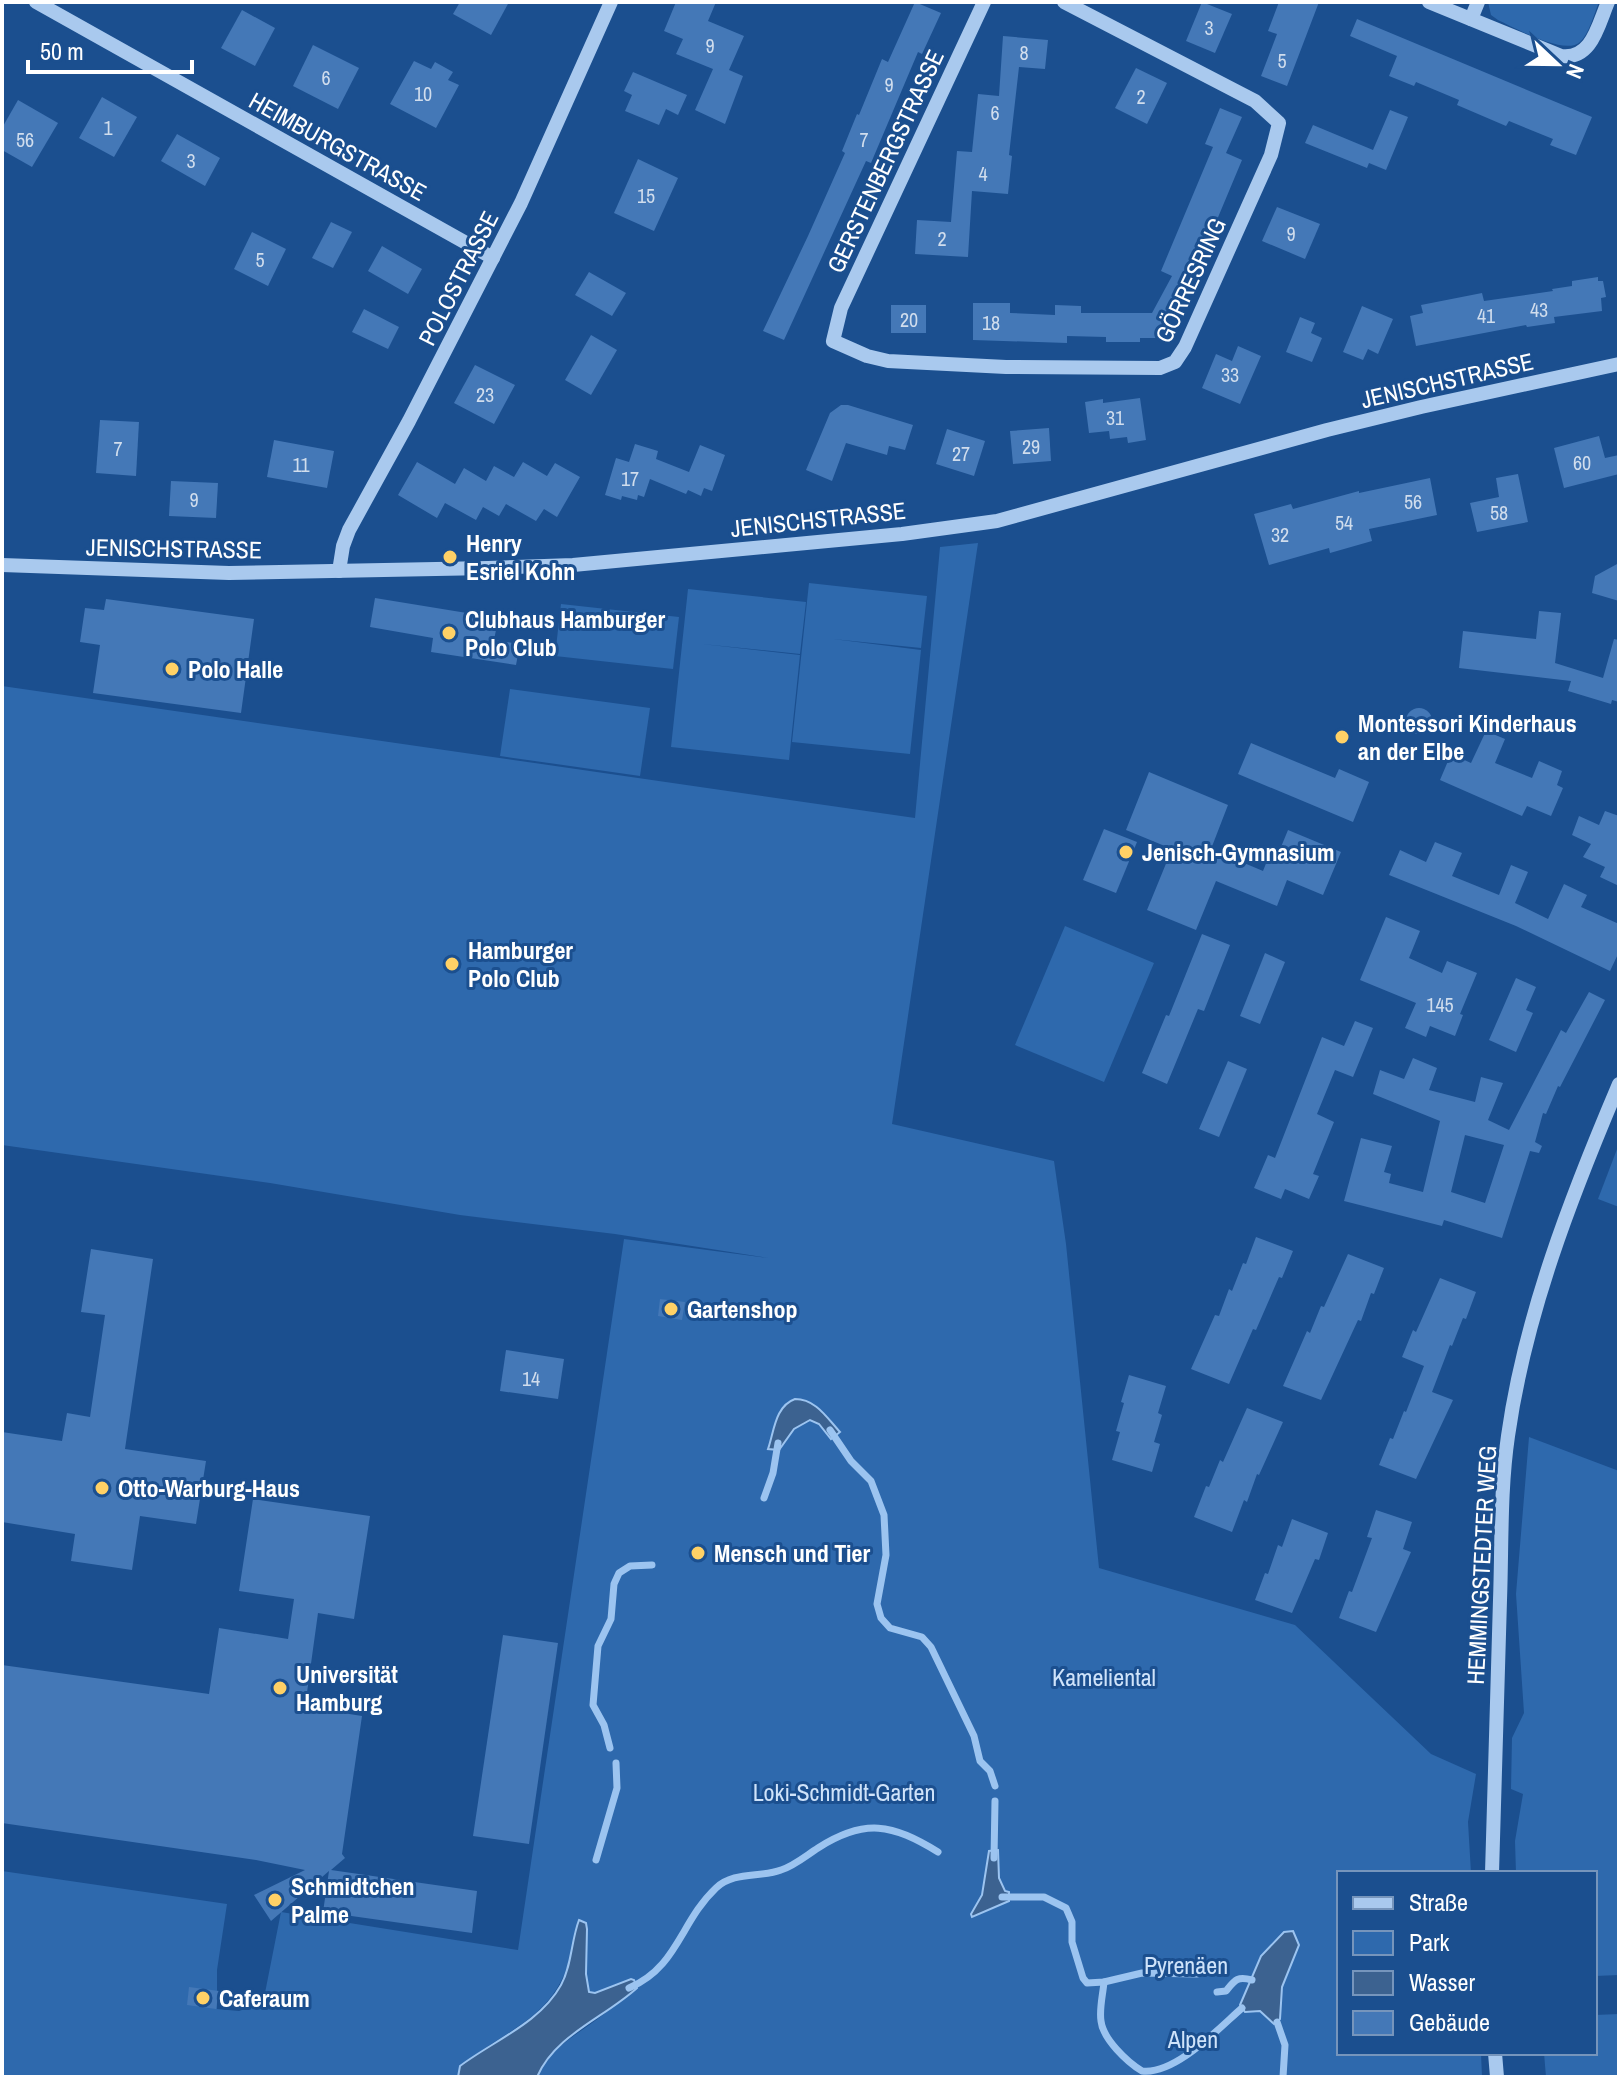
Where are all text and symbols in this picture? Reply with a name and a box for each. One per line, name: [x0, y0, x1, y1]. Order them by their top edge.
house number: 3: [1204, 14, 1214, 41]
scale bar: [28, 24, 192, 74]
north arrow: [1517, 24, 1597, 104]
house number: 9: [705, 32, 715, 59]
text: 50 m: [40, 35, 84, 67]
house number: 8: [1019, 39, 1029, 66]
street label: GERSTENBERGSTRASSE: [819, 44, 951, 278]
house number: 5: [1277, 47, 1287, 74]
text: N: [1559, 60, 1592, 83]
house number: 6: [321, 64, 331, 91]
house number: 9: [884, 71, 894, 98]
house number: 10: [414, 80, 432, 107]
house number: 2: [1136, 83, 1146, 110]
street label: HEIMBURGSTRASSE: [244, 84, 432, 208]
house number: 6: [990, 99, 1000, 126]
house number: 1: [103, 114, 113, 141]
house number: 56: [16, 126, 34, 153]
house number: 7: [859, 126, 869, 153]
house number: 3: [186, 147, 196, 174]
house number: 4: [978, 160, 988, 187]
house number: 15: [637, 182, 655, 209]
street label: POLOSTRASSE: [410, 205, 506, 351]
street label: GÖRRESRING: [1147, 212, 1233, 348]
house number: 9: [1286, 220, 1296, 247]
house number: 2: [937, 225, 947, 252]
house number: 5: [255, 246, 265, 273]
house number: 43: [1530, 296, 1548, 323]
house number: 41: [1477, 302, 1495, 329]
house number: 20: [900, 306, 918, 333]
house number: 18: [982, 309, 1000, 336]
street label: JENISCHSTRASSE: [1358, 345, 1536, 415]
house number: 33: [1221, 361, 1239, 388]
house number: 23: [476, 381, 494, 408]
house number: 31: [1106, 404, 1124, 431]
house number: 29: [1022, 433, 1040, 460]
house number: 7: [113, 435, 123, 462]
house number: 27: [952, 440, 970, 467]
house number: 60: [1573, 449, 1591, 476]
house number: 11: [292, 451, 310, 478]
house number: 17: [621, 465, 639, 492]
house number: 9: [189, 486, 199, 513]
house number: 56: [1404, 488, 1422, 515]
street label: JENISCHSTRASSE: [729, 494, 907, 544]
house number: 58: [1490, 499, 1508, 526]
house number: 54: [1335, 509, 1353, 536]
house number: 32: [1271, 521, 1289, 548]
place label: Henry Esriel Kohn: [466, 527, 575, 587]
street label: JENISCHSTRASSE: [86, 530, 262, 566]
marker: Henry Esriel Kohn: [441, 548, 459, 566]
place label: Clubhaus Hamburger Polo Club: [465, 603, 665, 663]
marker: Clubhaus Hamburger Polo Club: [440, 624, 458, 642]
place label: Polo Halle: [188, 653, 283, 685]
marker: Polo Halle: [163, 660, 181, 678]
place label: Montessori Kinderhaus an der Elbe: [1358, 707, 1577, 767]
marker: Montessori Kinderhaus an der Elbe: [1333, 728, 1351, 746]
place label: Jenisch-Gymnasium: [1142, 836, 1335, 868]
marker: Jenisch-Gymnasium: [1117, 843, 1135, 861]
place label: Hamburger Polo Club: [468, 934, 573, 994]
marker: Hamburger Polo Club: [443, 955, 461, 973]
house number: 145: [1426, 991, 1454, 1018]
place label: Gartenshop: [687, 1293, 797, 1325]
marker: Gartenshop: [662, 1300, 680, 1318]
house number: 14: [522, 1365, 540, 1392]
street label: HEMMINGSTEDTER WEG: [1459, 1445, 1503, 1685]
place label: Otto-Warburg-Haus: [118, 1472, 300, 1504]
marker: Otto-Warburg-Haus: [93, 1479, 111, 1497]
place label: Mensch und Tier: [714, 1537, 870, 1569]
marker: Mensch und Tier: [689, 1544, 707, 1562]
place label: Universität Hamburg: [296, 1658, 398, 1718]
park label: Kameliental: [1052, 1661, 1156, 1693]
marker: Universität Hamburg: [271, 1679, 289, 1697]
park label: Loki-Schmidt-Garten: [753, 1776, 935, 1808]
place label: Schmidtchen Palme: [291, 1870, 415, 1930]
legend: [1337, 1871, 1597, 2055]
text: Straße: [1409, 1886, 1468, 1918]
marker: Schmidtchen Palme: [266, 1891, 284, 1909]
text: Park: [1409, 1926, 1450, 1958]
park label: Pyrenäen: [1144, 1949, 1228, 1981]
text: Wasser: [1409, 1966, 1475, 1998]
place label: Caferaum: [219, 1982, 310, 2014]
marker: Caferaum: [194, 1989, 212, 2007]
text: Gebäude: [1409, 2006, 1490, 2038]
park label: Alpen: [1167, 2023, 1218, 2055]

